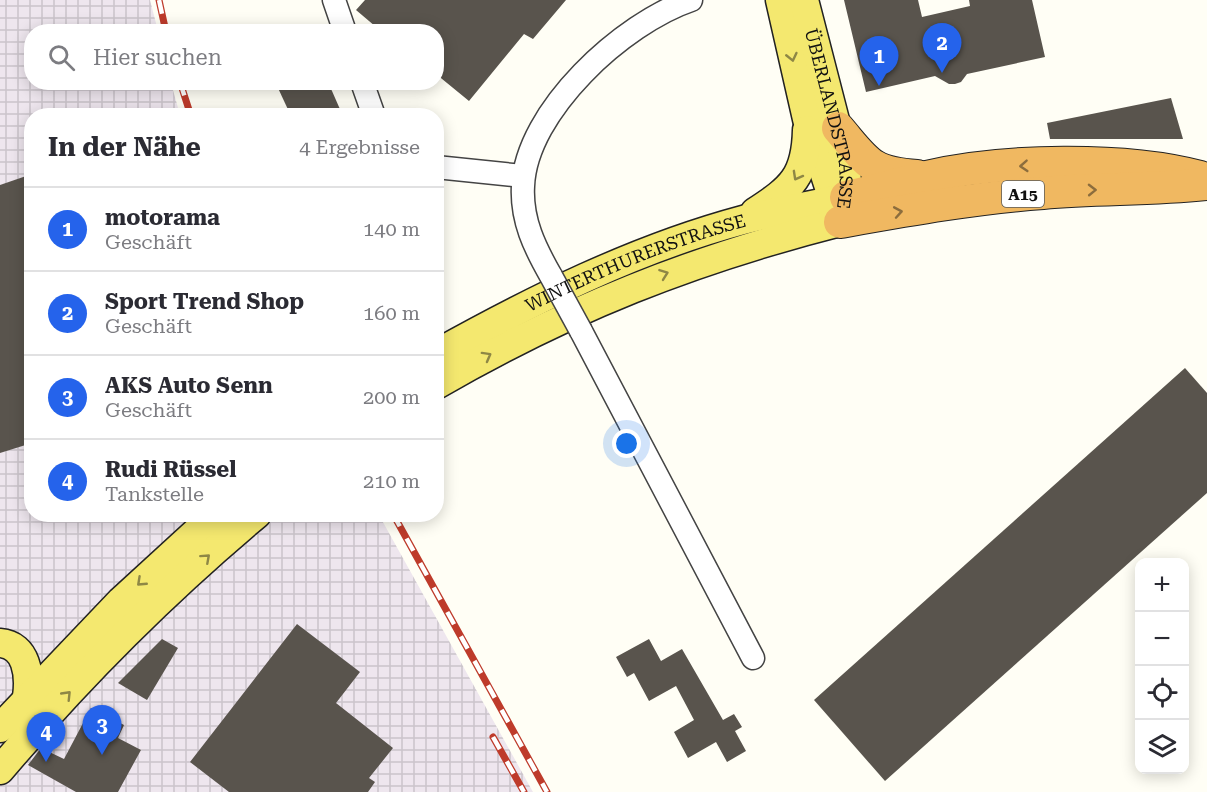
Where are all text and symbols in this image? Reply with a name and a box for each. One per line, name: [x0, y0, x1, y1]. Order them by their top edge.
pin: 2: [922, 23, 962, 73]
search box: [24, 24, 444, 90]
street label: ÜBERLANDSTRASSE: [801, 26, 858, 210]
pin: 1: [860, 36, 898, 86]
icon: search: [45, 41, 78, 74]
text: Hier suchen: [93, 45, 222, 70]
one-way arrow: [785, 52, 798, 62]
text: In der Nähe: [48, 132, 201, 162]
text: 4 Ergebnisse: [299, 135, 420, 159]
one-way arrow: [1020, 159, 1029, 172]
one-way arrow: [793, 169, 804, 180]
road number: A15: [1002, 181, 1044, 207]
one-way arrow: [1087, 184, 1096, 197]
text: motorama: [105, 205, 220, 230]
one-way arrow: [893, 206, 903, 219]
street label: WINTERTHURERSTRASSE: [521, 209, 748, 315]
text: 1: [62, 217, 73, 241]
text: 140 m: [363, 217, 420, 241]
text: Geschäft: [105, 230, 192, 254]
one-way arrow: [658, 269, 669, 282]
text: Sport Trend Shop: [105, 289, 304, 314]
text: 2: [62, 301, 73, 325]
text: 160 m: [363, 301, 420, 325]
text: Geschäft: [105, 314, 192, 338]
one-way arrow: [481, 352, 491, 363]
text: AKS Auto Senn: [105, 373, 273, 398]
text: 3: [62, 385, 73, 409]
text: 200 m: [363, 385, 420, 409]
text: Geschäft: [105, 398, 192, 422]
your location: [612, 429, 641, 458]
text: Rudi Rüssel: [105, 457, 236, 482]
text: 4: [62, 469, 73, 493]
text: 210 m: [363, 469, 420, 493]
text: Tankstelle: [105, 482, 204, 506]
one-way arrow: [199, 554, 210, 565]
map controls: [1135, 558, 1189, 774]
button: +: [1135, 558, 1189, 612]
one-way arrow: [137, 575, 148, 586]
button: −: [1135, 612, 1189, 666]
button: locate: [1135, 666, 1189, 720]
one-way arrow: [59, 691, 70, 702]
pin: 3: [82, 706, 122, 755]
pin: 4: [26, 712, 66, 762]
button: layers: [1135, 720, 1189, 774]

